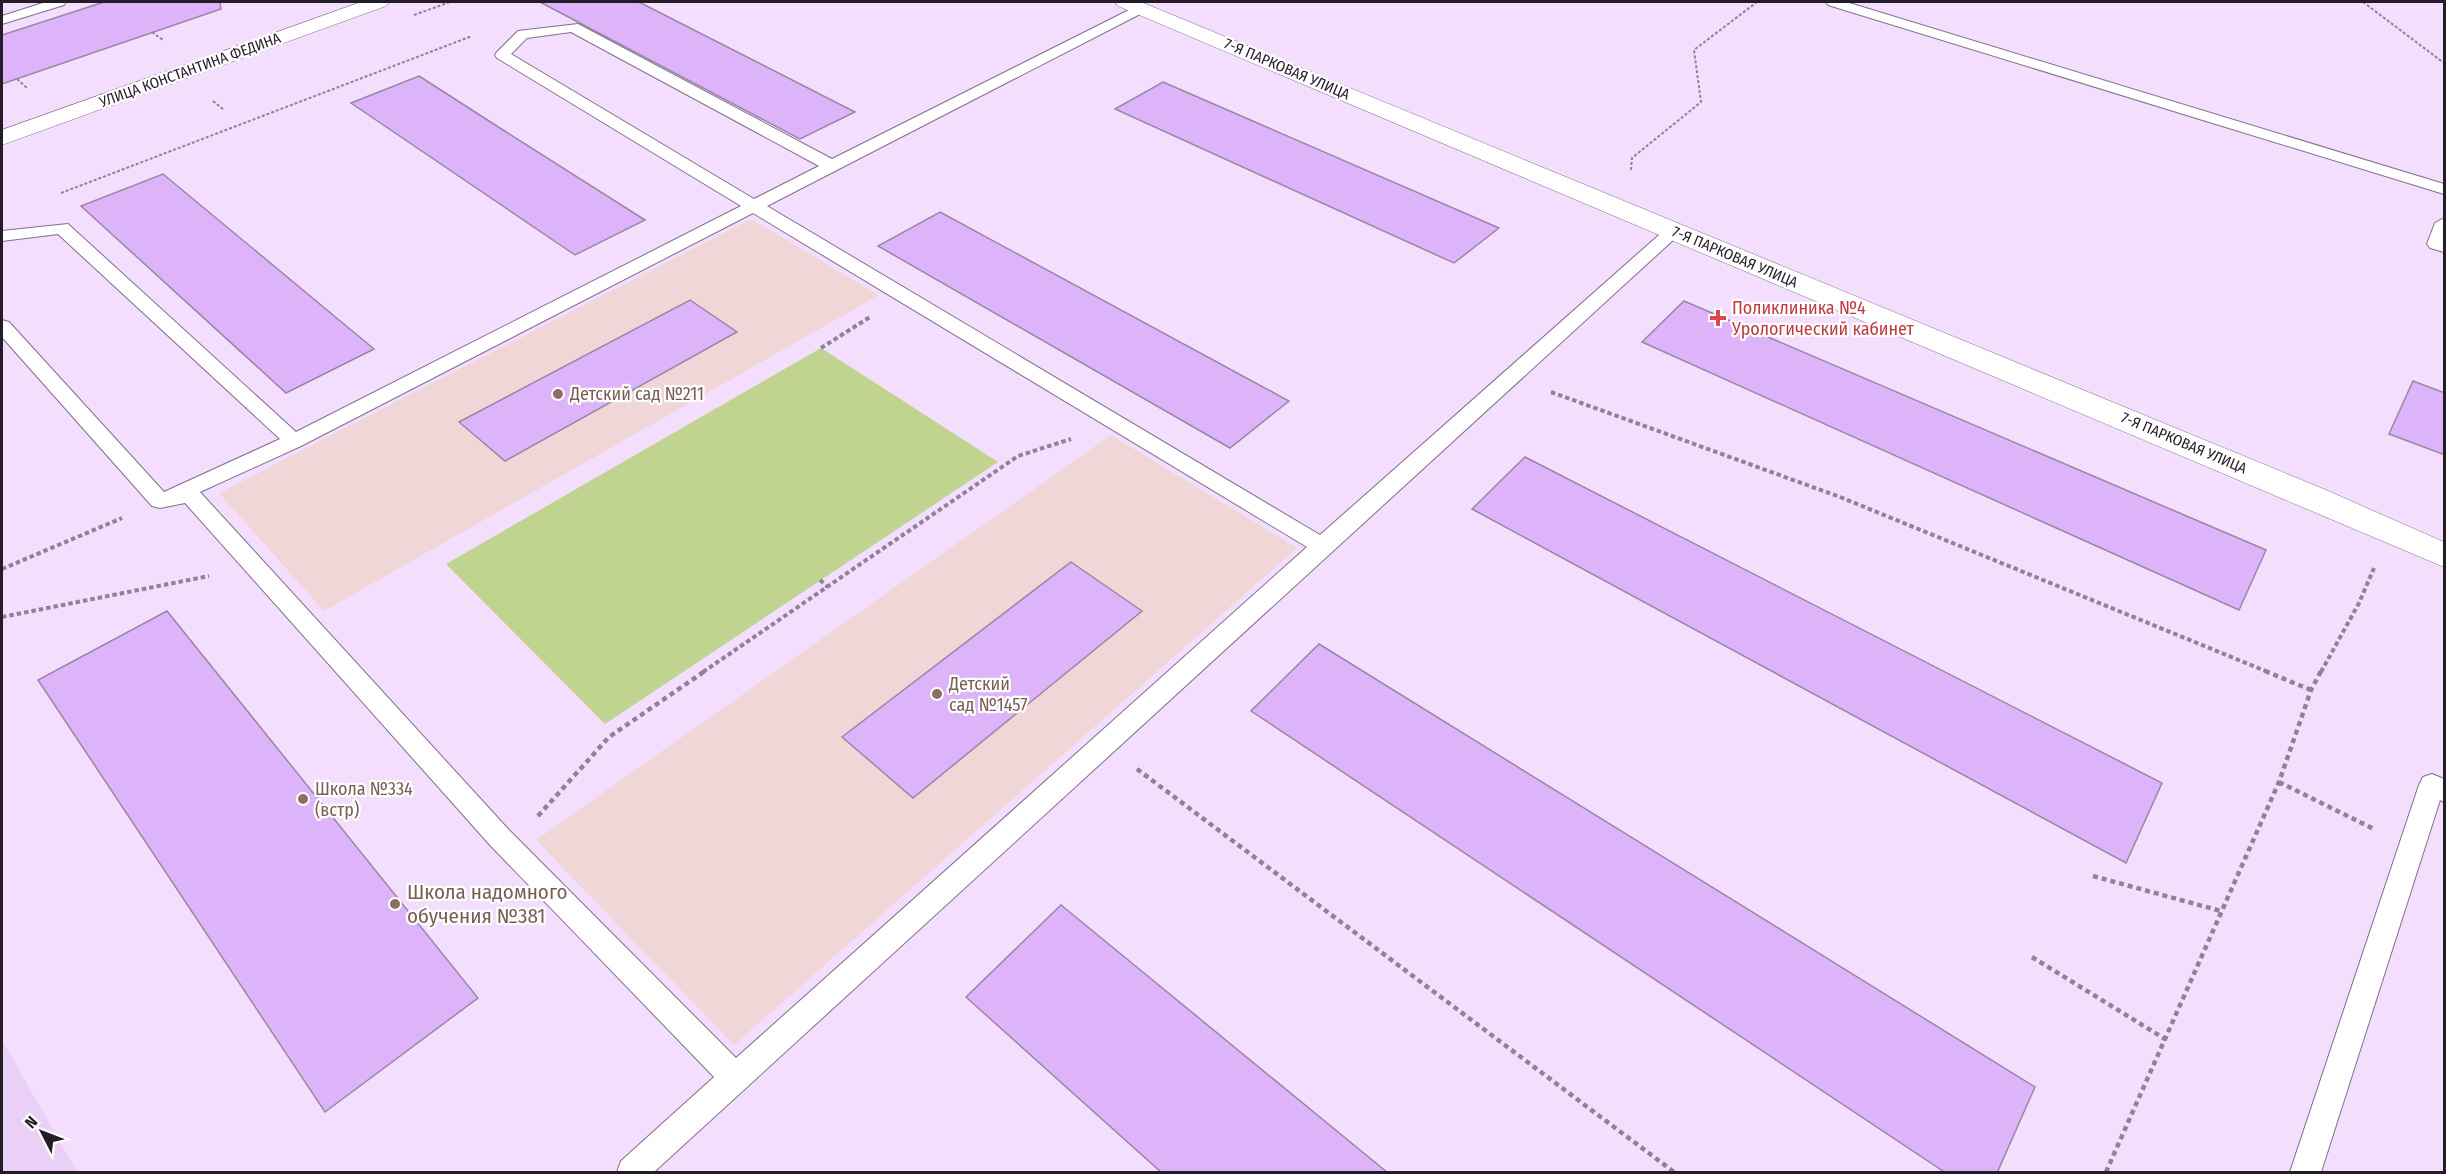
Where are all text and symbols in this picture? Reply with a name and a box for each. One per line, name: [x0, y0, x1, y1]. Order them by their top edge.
street label: УЛИЦА КОНСТАНТИНА ФЕДИНА: [96, 29, 283, 112]
street label: 7-Я ПАРКОВАЯ УЛИЦА: [1221, 34, 1353, 104]
street label: 7-Я ПАРКОВАЯ УЛИЦА: [1669, 222, 1801, 292]
place label: Поликлиника №4 Урологический кабинет: [1731, 297, 1915, 340]
marker: Поликлиника №4 Урологический кабинет: [1709, 309, 1727, 327]
place label: Детский сад №211: [569, 383, 704, 405]
marker: Детский сад №211: [551, 387, 565, 401]
street label: 7-Я ПАРКОВАЯ УЛИЦА: [2118, 408, 2250, 478]
place label: Детский сад №1457: [948, 673, 1027, 716]
marker: Детский сад №1457: [930, 687, 944, 701]
place label: Школа №334 (встр): [315, 778, 413, 821]
marker: Школа №334 (встр): [296, 792, 310, 806]
place label: Школа надомного обучения №381: [407, 879, 568, 929]
marker: Школа надомного обучения №381: [388, 897, 402, 911]
north arrow: [12, 1102, 72, 1162]
text: N: [21, 1112, 41, 1132]

